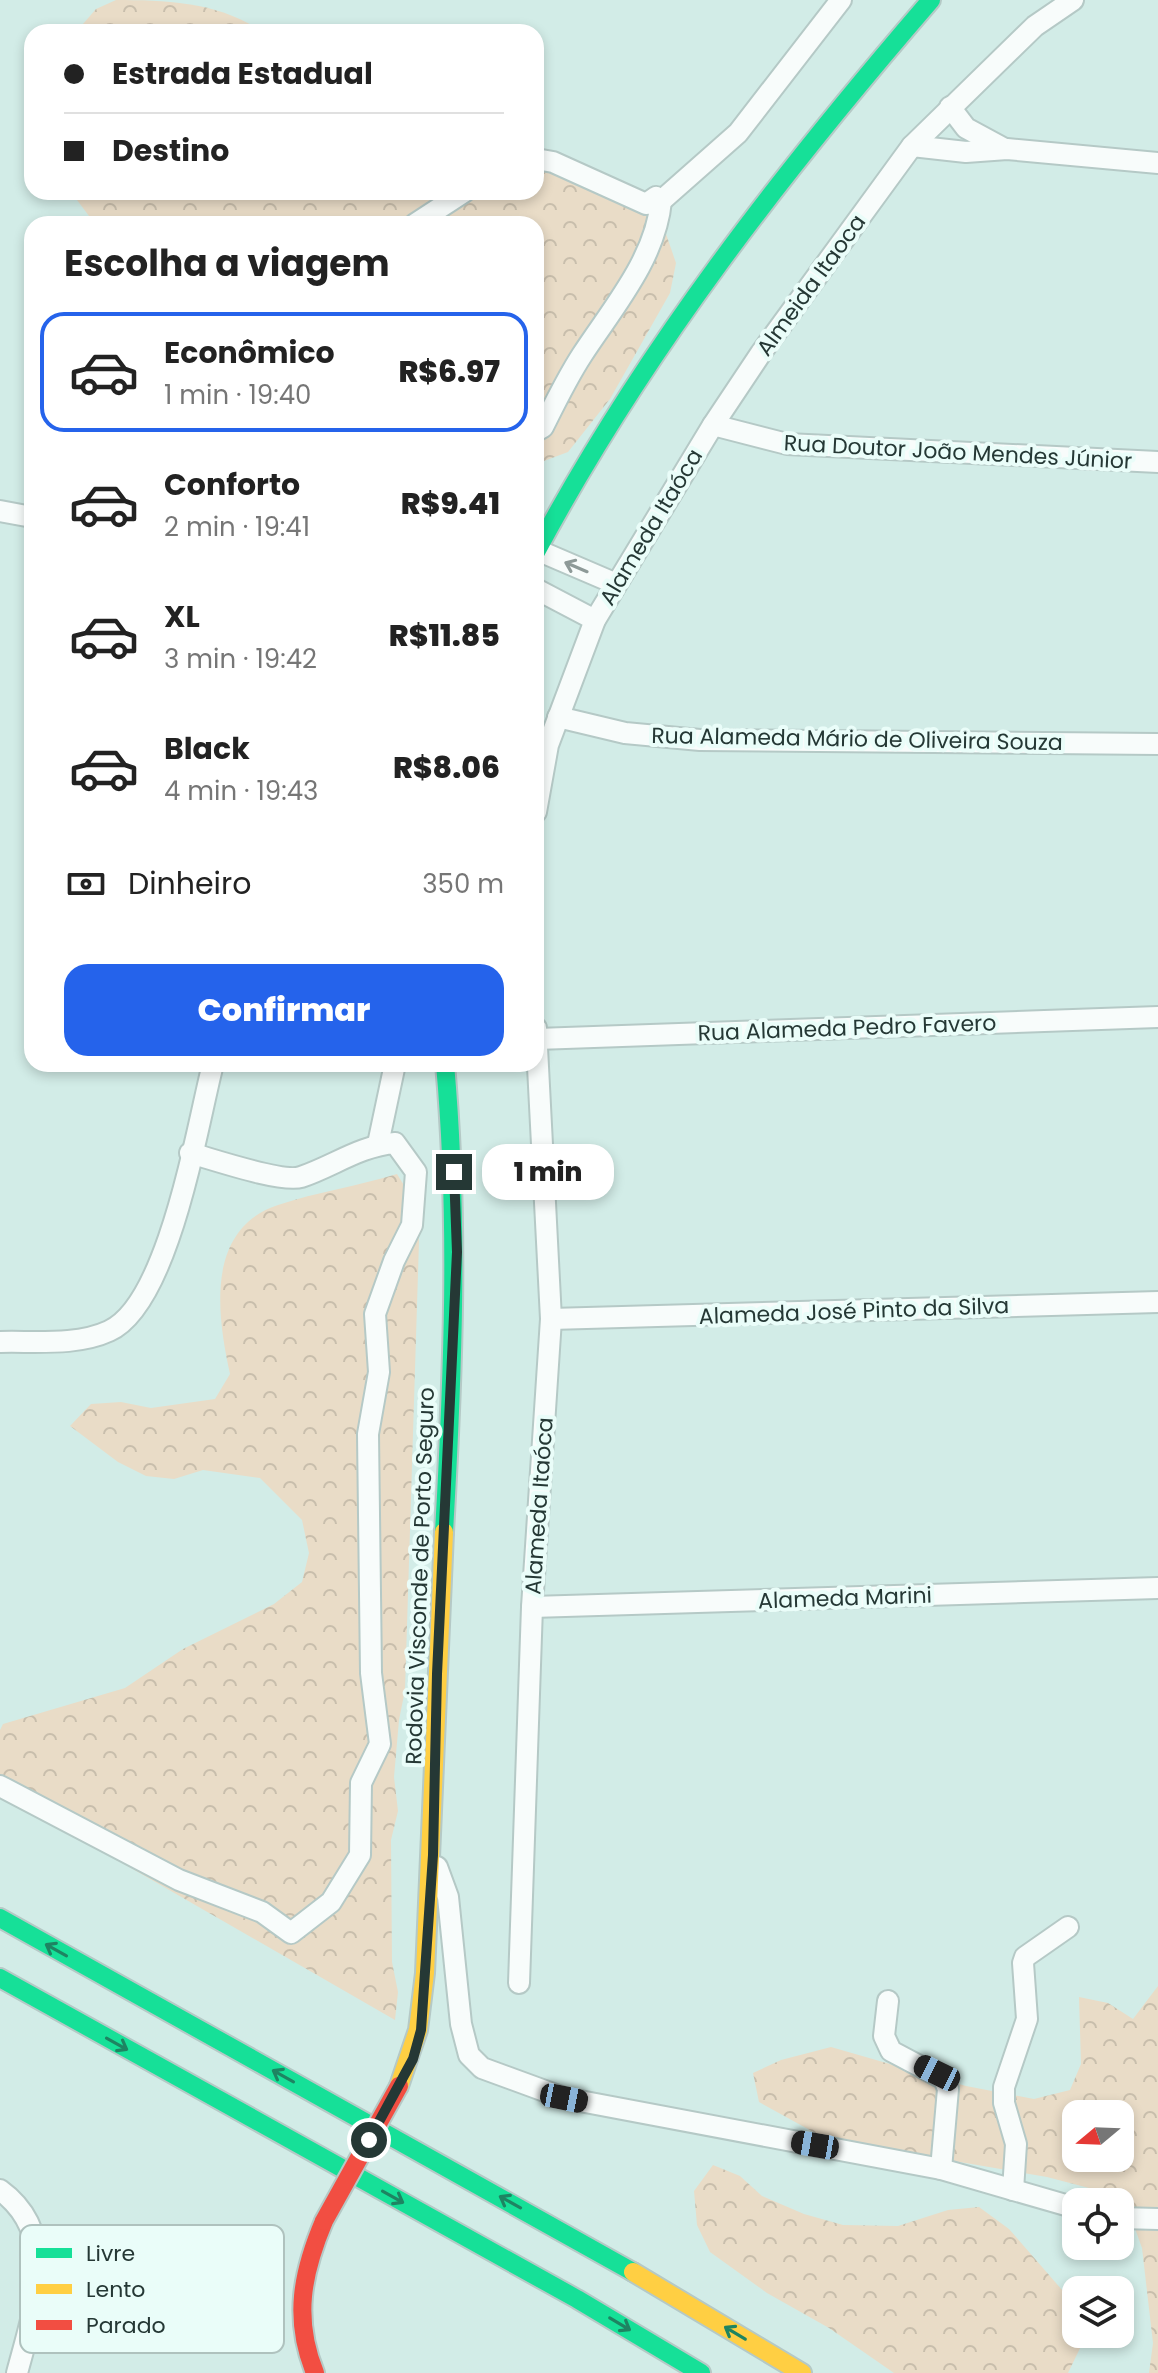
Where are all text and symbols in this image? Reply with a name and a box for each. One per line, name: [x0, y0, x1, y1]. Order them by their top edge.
text: Estrada Estadual: [112, 52, 373, 95]
text: Destino: [112, 129, 229, 172]
street label: Almeida Itaoca: [749, 208, 873, 362]
text: Escolha a viagem: [64, 238, 390, 289]
text: Econômico: [164, 331, 335, 374]
icon: car: [68, 336, 140, 408]
text: R$6.97: [398, 350, 500, 393]
text: 1 min · 19:40: [164, 377, 311, 413]
street label: Rua Doutor João Mendes Júnior: [783, 427, 1133, 477]
street label: Alameda Itaóca: [592, 443, 710, 611]
text: Conforto: [164, 463, 300, 506]
icon: car: [68, 468, 140, 540]
text: R$9.41: [401, 482, 500, 525]
text: 2 min · 19:41: [164, 509, 310, 545]
one-way arrow: [564, 558, 588, 573]
text: XL: [164, 595, 200, 638]
icon: car: [68, 600, 140, 672]
text: R$11.85: [389, 614, 500, 657]
text: 3 min · 19:42: [164, 641, 317, 677]
street label: Rua Alameda Mário de Oliveira Souza: [651, 720, 1063, 758]
text: Black: [164, 727, 250, 770]
icon: car: [68, 732, 140, 804]
text: R$8.06: [393, 746, 500, 789]
text: 4 min · 19:43: [164, 773, 318, 809]
icon: cash: [64, 862, 108, 906]
text: Dinheiro: [128, 862, 251, 905]
text: 350 m: [422, 866, 504, 902]
button: Confirmar: [64, 964, 504, 1056]
street label: Rua Alameda Pedro Favero: [697, 1007, 997, 1049]
callout: 1 min: [482, 1144, 614, 1200]
route end: [436, 1154, 472, 1190]
text: 1 min: [514, 1154, 582, 1190]
street label: Alameda José Pinto da Silva: [698, 1290, 1010, 1332]
street label: Rodovia Visconde de Porto Seguro: [398, 1387, 442, 1765]
street label: Alameda Itaóca: [517, 1416, 561, 1596]
street label: Alameda Marini: [758, 1579, 932, 1617]
one-way arrow: [45, 1942, 68, 1958]
one-way arrow: [105, 2036, 128, 2052]
car: [910, 2052, 964, 2094]
one-way arrow: [272, 2068, 295, 2084]
car: [538, 2082, 590, 2114]
north arrow: [1062, 2100, 1134, 2172]
map controls: [1062, 2100, 1134, 2348]
route start: [351, 2122, 387, 2158]
car: [789, 2129, 841, 2161]
button: locate: [1062, 2188, 1134, 2260]
one-way arrow: [381, 2190, 405, 2205]
one-way arrow: [499, 2194, 523, 2210]
legend: [20, 2225, 284, 2353]
text: Livre: [86, 2238, 135, 2269]
text: Lento: [86, 2274, 145, 2305]
button: layers: [1062, 2276, 1134, 2348]
text: Parado: [86, 2310, 166, 2341]
one-way arrow: [608, 2316, 631, 2332]
one-way arrow: [724, 2325, 747, 2341]

